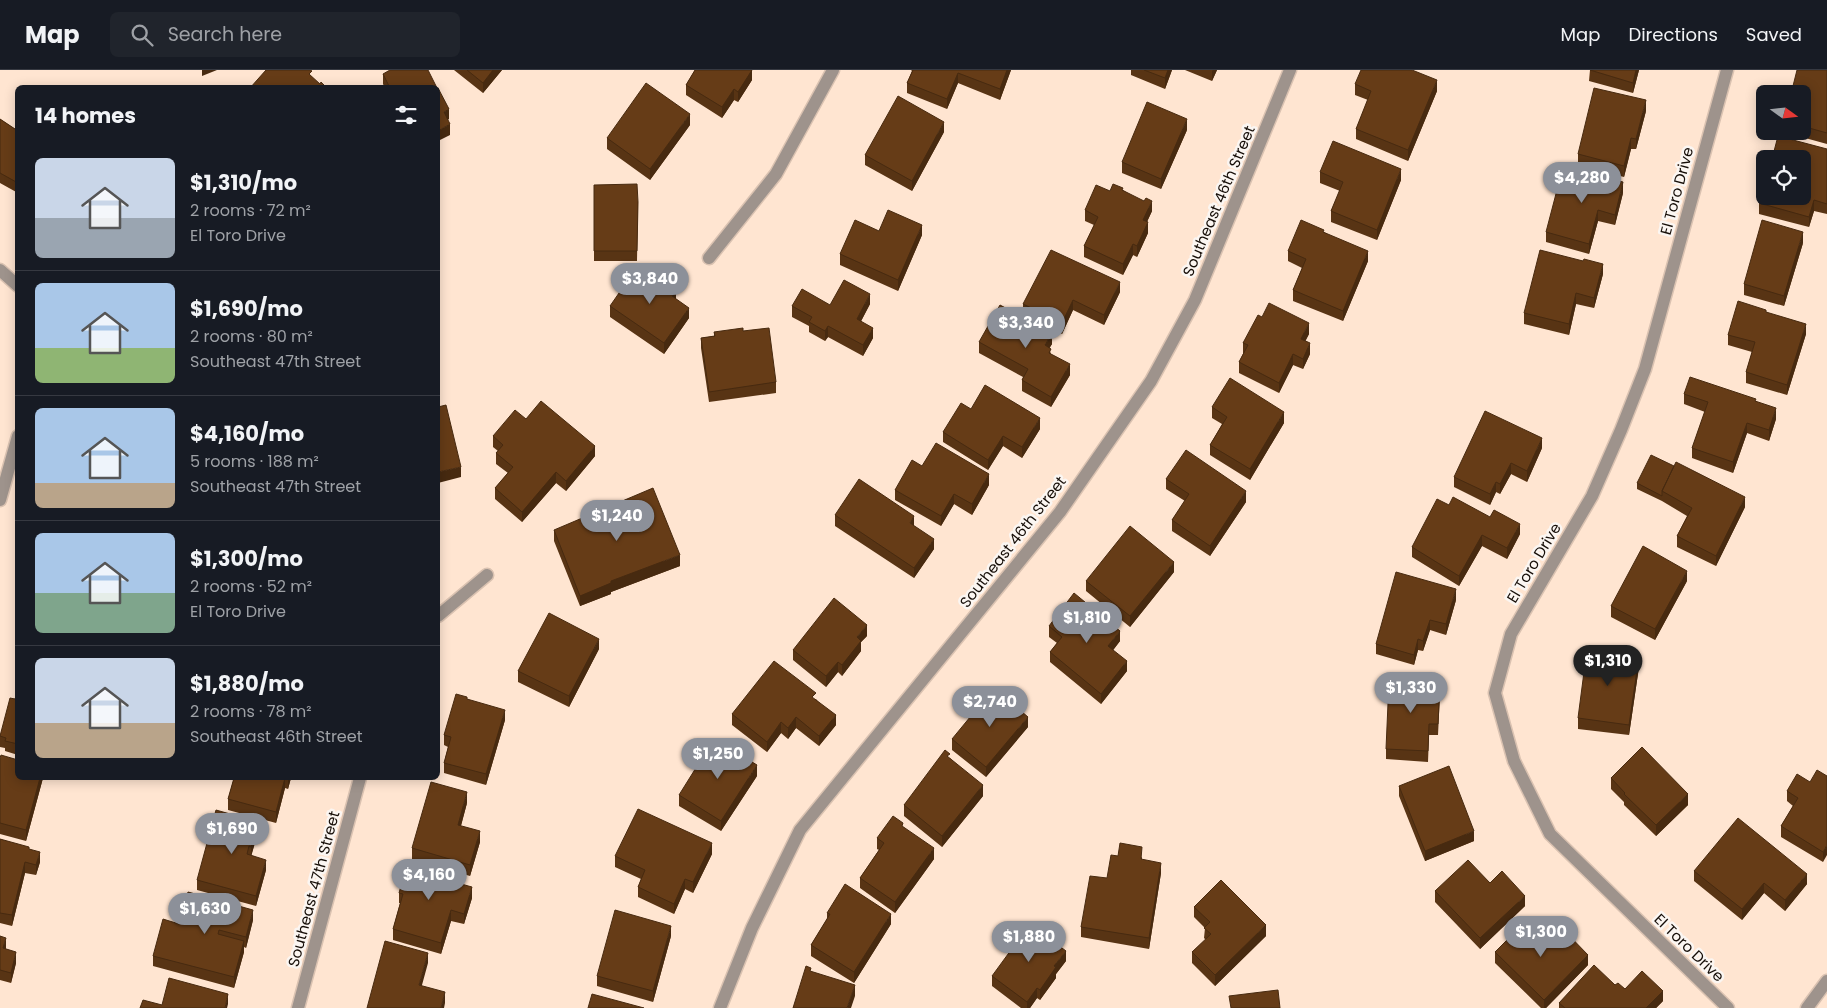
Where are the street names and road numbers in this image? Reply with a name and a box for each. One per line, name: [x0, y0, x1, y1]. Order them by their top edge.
street label: Southeast 46th Street: [1177, 122, 1260, 279]
street label: El Toro Drive: [1655, 145, 1698, 237]
street label: Southeast 46th Street: [955, 471, 1071, 612]
street label: El Toro Drive: [1501, 519, 1566, 607]
street label: Southeast 47th Street: [283, 809, 344, 969]
street label: El Toro Drive: [1650, 909, 1729, 986]

